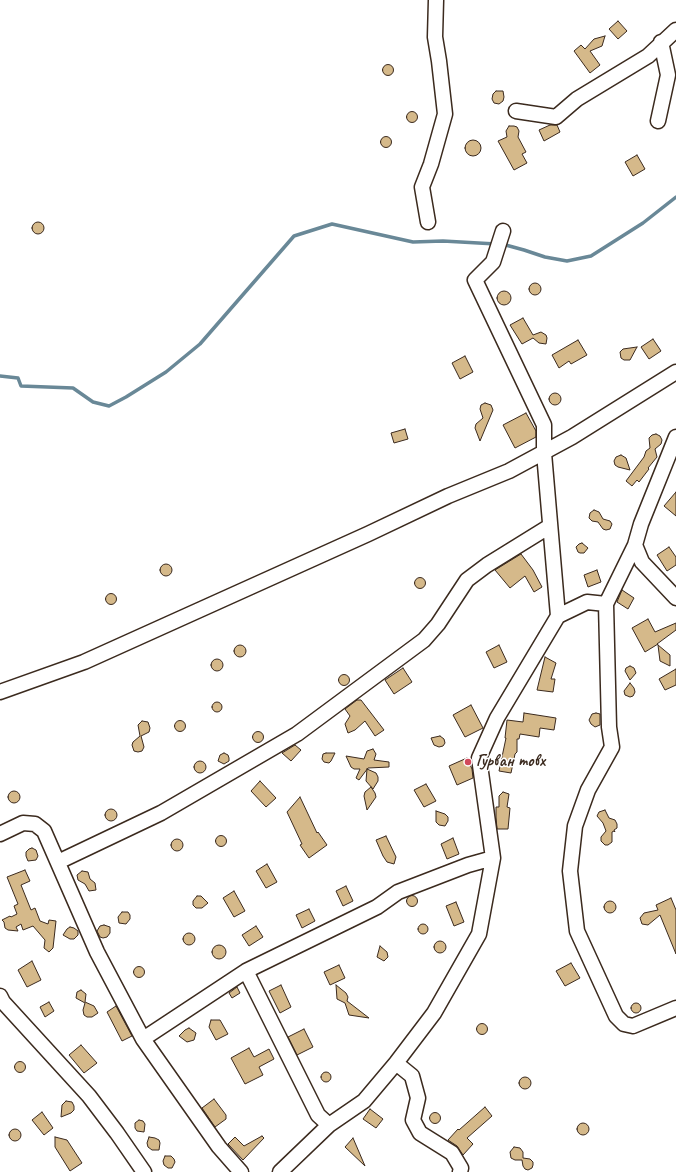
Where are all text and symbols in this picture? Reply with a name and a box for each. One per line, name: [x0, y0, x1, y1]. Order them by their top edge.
place label: Гурван товх: [476, 752, 545, 772]
marker: Гурван товх: [463, 757, 473, 767]

